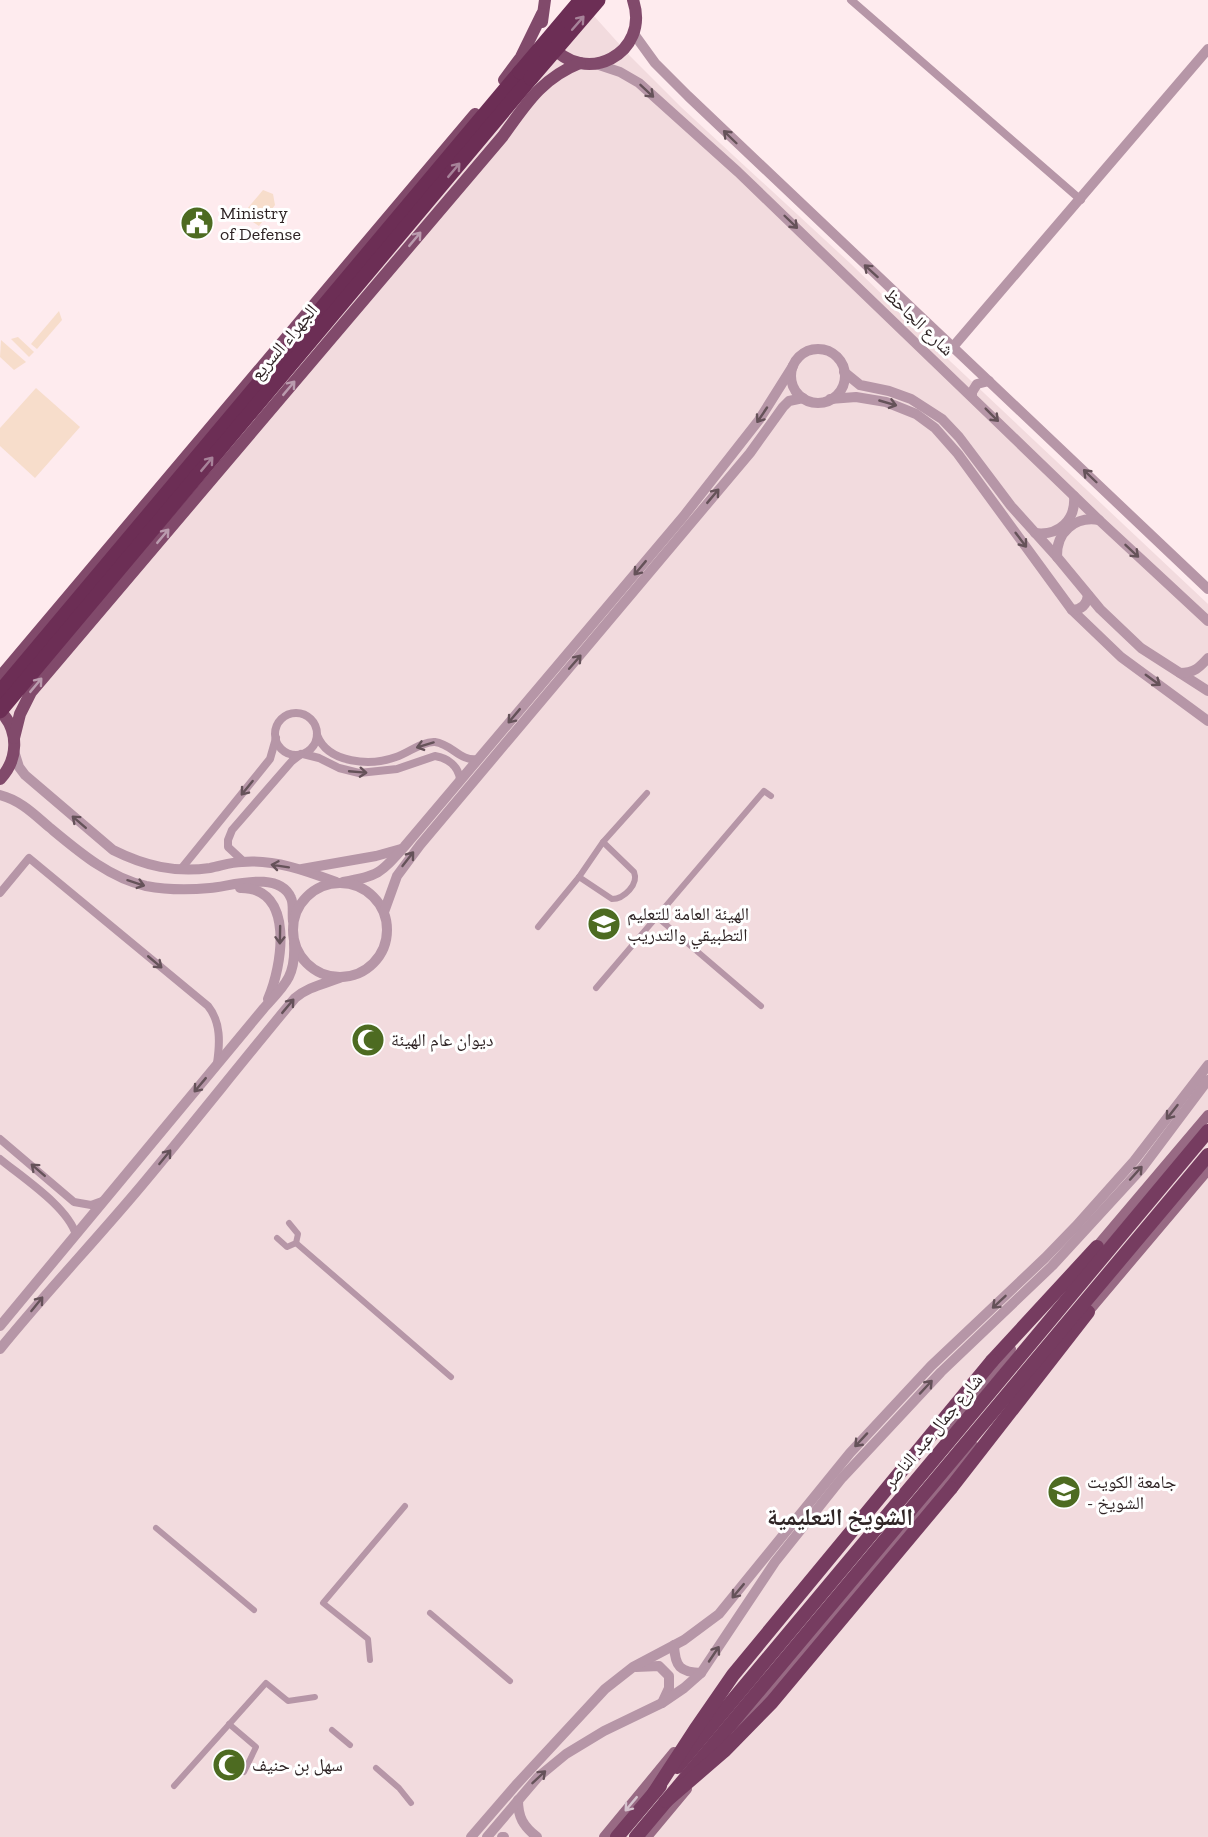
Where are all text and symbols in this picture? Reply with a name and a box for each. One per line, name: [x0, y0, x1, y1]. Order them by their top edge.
one-way arrow: [571, 16, 585, 31]
one-way arrow: [639, 83, 654, 97]
one-way arrow: [723, 130, 738, 144]
one-way arrow: [447, 163, 461, 178]
place label: Ministry of Defense: [220, 202, 301, 245]
public building icon: Ministry of Defense: [179, 205, 215, 241]
one-way arrow: [783, 215, 798, 230]
one-way arrow: [408, 232, 422, 247]
one-way arrow: [864, 264, 879, 278]
street label: شارع الجاحظ: [880, 283, 958, 361]
street label: الجهراء السريع: [246, 299, 323, 385]
one-way arrow: [282, 381, 296, 396]
one-way arrow: [878, 398, 897, 409]
one-way arrow: [756, 407, 768, 423]
one-way arrow: [984, 408, 999, 423]
one-way arrow: [200, 457, 214, 472]
one-way arrow: [1082, 469, 1097, 484]
one-way arrow: [706, 489, 720, 504]
one-way arrow: [156, 528, 169, 544]
one-way arrow: [1015, 531, 1027, 547]
one-way arrow: [1124, 544, 1139, 558]
one-way arrow: [633, 560, 647, 575]
one-way arrow: [568, 654, 581, 670]
one-way arrow: [1145, 674, 1161, 687]
one-way arrow: [30, 677, 43, 693]
one-way arrow: [507, 708, 521, 723]
one-way arrow: [416, 740, 435, 751]
one-way arrow: [348, 767, 368, 778]
one-way arrow: [241, 780, 254, 796]
one-way arrow: [71, 815, 86, 829]
one-way arrow: [402, 852, 415, 868]
one-way arrow: [271, 860, 290, 871]
one-way arrow: [126, 878, 145, 889]
place label: الهيئة العامة للتعليم التطبيقي والتدريب: [627, 903, 749, 950]
school or university icon: الهيئة العامة للتعليم التطبيقي والتدريب: [586, 906, 622, 942]
one-way arrow: [274, 925, 286, 945]
one-way arrow: [147, 956, 163, 969]
one-way arrow: [282, 998, 295, 1014]
mosque icon: ديوان عام الهيئة: [350, 1022, 386, 1058]
place label: ديوان عام الهيئة: [391, 1029, 493, 1052]
one-way arrow: [193, 1077, 206, 1093]
one-way arrow: [1166, 1104, 1179, 1120]
one-way arrow: [158, 1150, 172, 1165]
one-way arrow: [31, 1163, 46, 1177]
one-way arrow: [1129, 1166, 1143, 1181]
one-way arrow: [992, 1295, 1007, 1309]
one-way arrow: [30, 1297, 44, 1312]
street label: شارع جمال عبد الناصر: [878, 1369, 987, 1494]
one-way arrow: [919, 1380, 933, 1395]
one-way arrow: [854, 1433, 868, 1448]
place label: جامعة الكويت - الشويخ: [1087, 1471, 1177, 1515]
school or university icon: جامعة الكويت - الشويخ: [1046, 1474, 1082, 1510]
district label: الشويخ التعليمية: [767, 1502, 913, 1532]
one-way arrow: [731, 1583, 745, 1598]
one-way arrow: [708, 1646, 720, 1663]
mosque icon: سهل بن حنيف: [211, 1747, 247, 1783]
place label: سهل بن حنيف: [252, 1754, 343, 1776]
one-way arrow: [532, 1770, 547, 1784]
one-way arrow: [625, 1796, 638, 1812]

